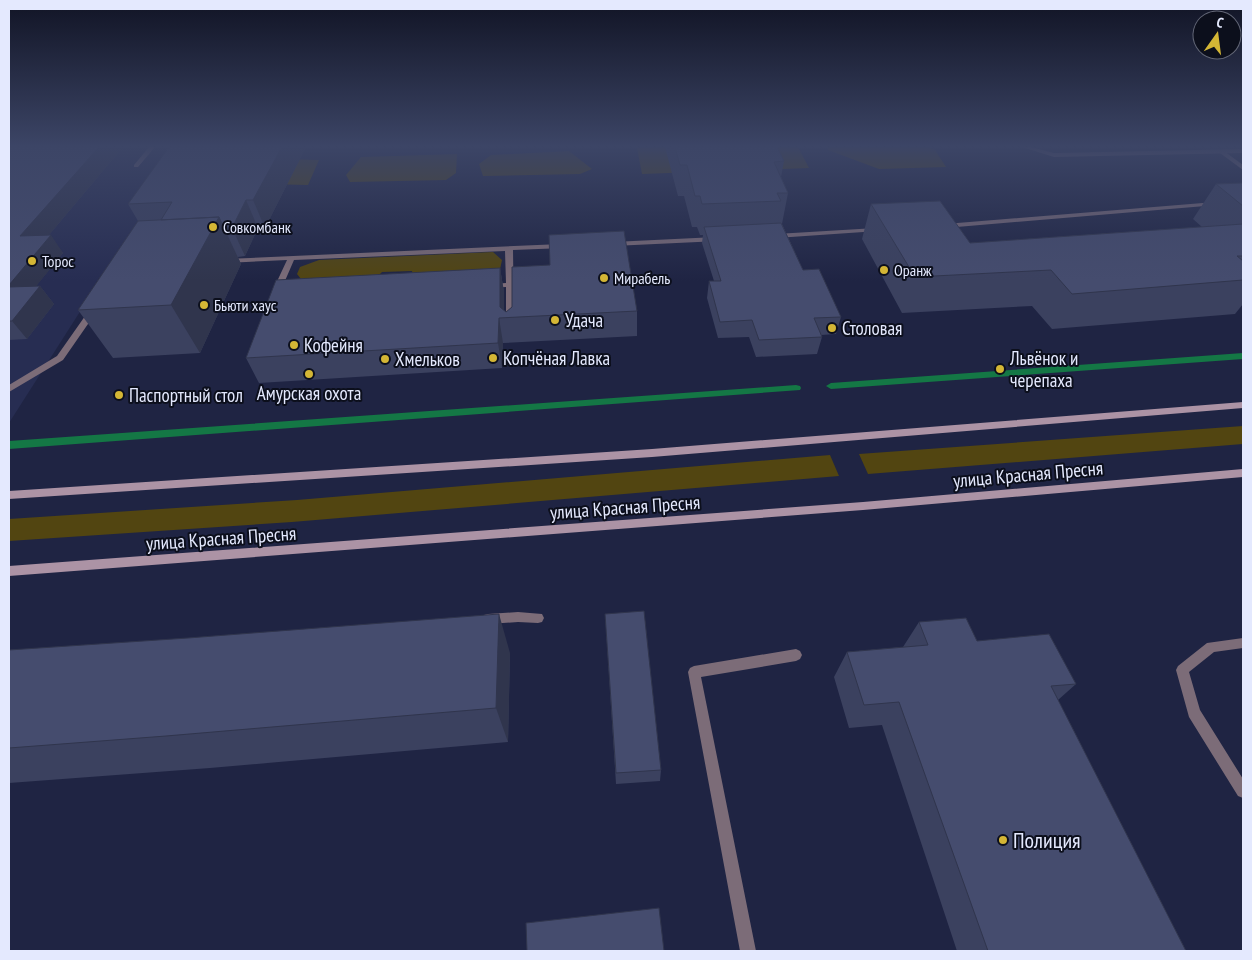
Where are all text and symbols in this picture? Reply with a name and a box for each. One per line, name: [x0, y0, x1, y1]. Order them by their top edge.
north arrow: [1192, 10, 1242, 60]
text: С: [1215, 13, 1226, 32]
place label: Совкомбанк: [223, 217, 292, 237]
marker: Совкомбанк: [207, 221, 219, 233]
place label: Торос: [42, 251, 74, 271]
marker: Торос: [26, 255, 38, 267]
place label: Оранж: [894, 260, 932, 280]
marker: Оранж: [878, 264, 890, 276]
place label: Мирабель: [614, 268, 670, 288]
marker: Мирабель: [598, 272, 610, 284]
place label: Бьюти хаус: [214, 295, 277, 315]
marker: Бьюти хаус: [198, 299, 210, 311]
place label: Удача: [565, 308, 603, 332]
marker: Удача: [549, 314, 561, 326]
place label: Столовая: [842, 316, 902, 340]
marker: Столовая: [826, 322, 838, 334]
place label: Кофейня: [304, 333, 363, 357]
marker: Кофейня: [288, 339, 300, 351]
place label: Копчёная Лавка: [503, 346, 610, 370]
place label: Львёнок и черепаха: [1009, 346, 1078, 392]
place label: Хмельков: [395, 347, 460, 371]
marker: Копчёная Лавка: [487, 352, 499, 364]
marker: Хмельков: [379, 353, 391, 365]
marker: Львёнок и черепаха: [994, 363, 1006, 375]
marker: Амурская охота: [303, 368, 315, 380]
place label: Амурская охота: [257, 381, 361, 405]
place label: Паспортный стол: [129, 383, 243, 407]
marker: Паспортный стол: [113, 389, 125, 401]
street label: улица Красная Пресня: [952, 455, 1104, 493]
street label: улица Красная Пресня: [549, 490, 701, 524]
street label: улица Красная Пресня: [145, 521, 297, 555]
place label: Полиция: [1013, 826, 1081, 854]
marker: Полиция: [997, 834, 1009, 846]

